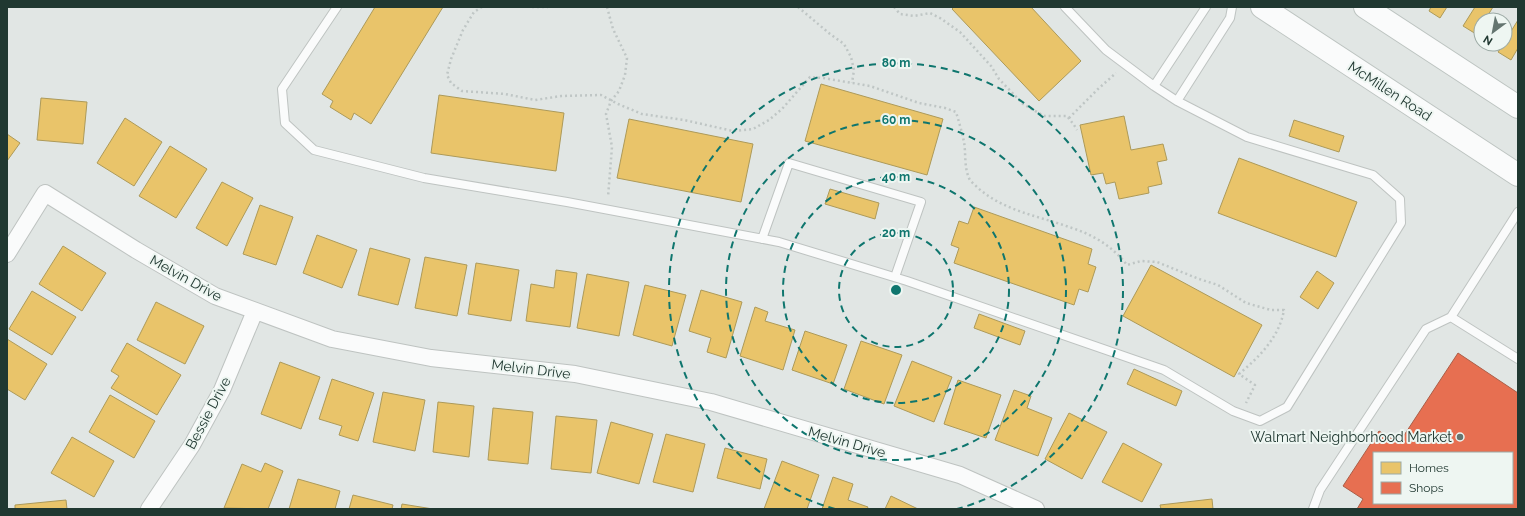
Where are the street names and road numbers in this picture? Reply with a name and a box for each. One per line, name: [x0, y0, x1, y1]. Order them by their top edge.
street label: McMillen Road: [1345, 58, 1435, 124]
street label: Melvin Drive: [147, 252, 225, 304]
street label: Melvin Drive: [491, 356, 571, 382]
street label: Bessie Drive: [182, 374, 234, 452]
street label: Melvin Drive: [807, 423, 887, 461]

